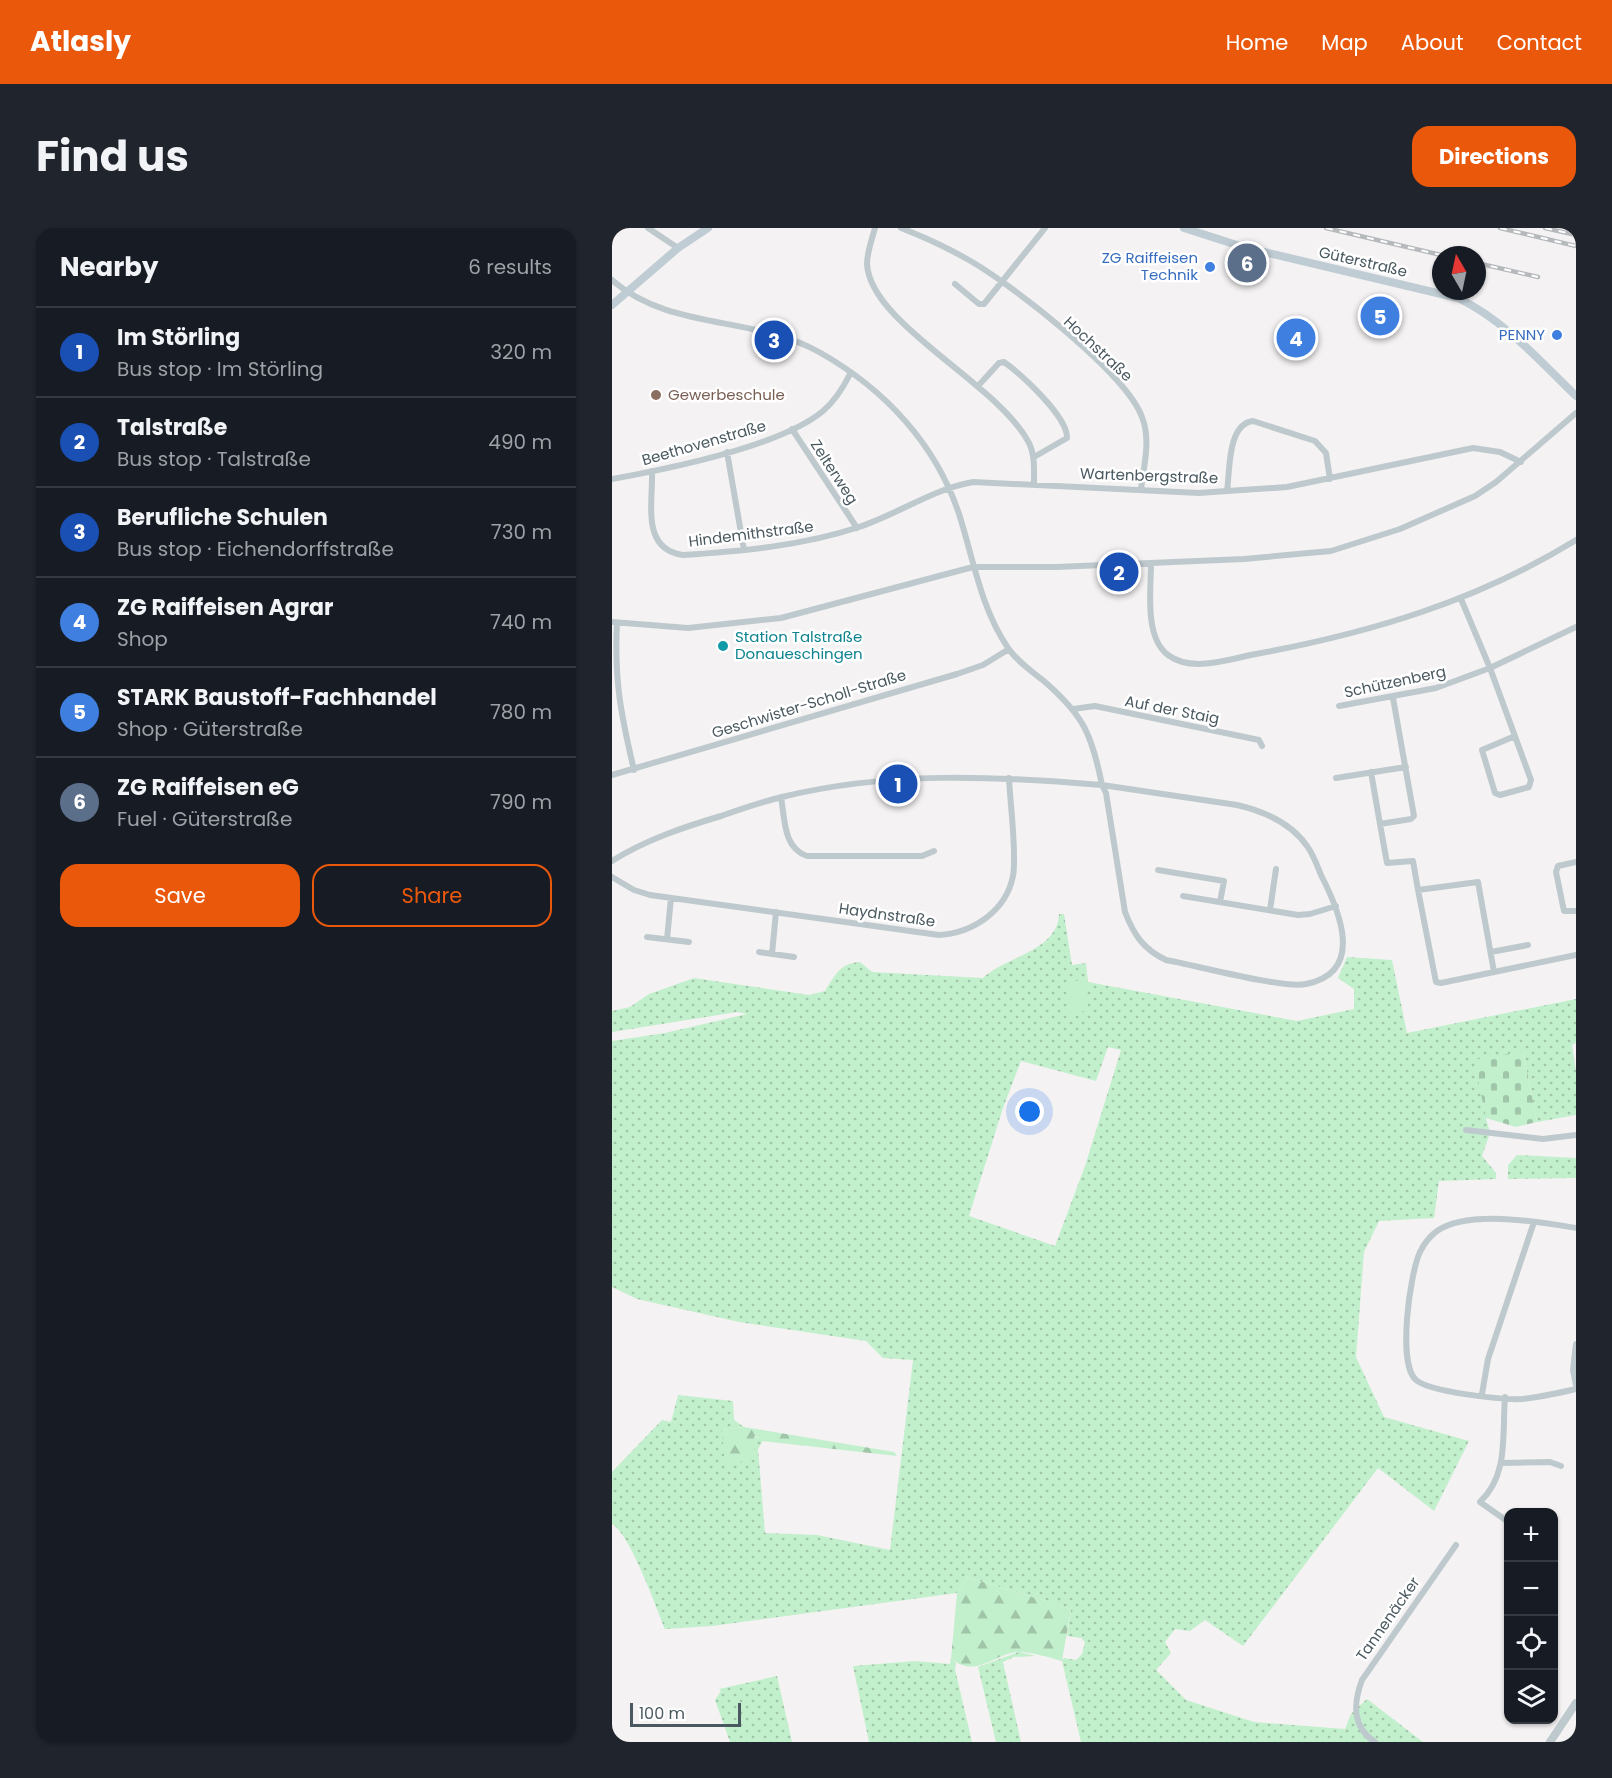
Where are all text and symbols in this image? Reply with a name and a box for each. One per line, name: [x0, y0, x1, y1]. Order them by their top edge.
text: Atlasly: [30, 22, 131, 61]
text: Home: [1226, 28, 1288, 57]
text: Map: [1321, 28, 1368, 57]
text: About: [1401, 28, 1464, 57]
text: Contact: [1497, 28, 1582, 57]
button: Directions: [1412, 126, 1576, 187]
text: Find us: [36, 127, 189, 186]
pin: 6: [1228, 240, 1266, 285]
street label: Güterstraße: [1317, 241, 1409, 282]
north arrow: [1432, 246, 1486, 300]
place label: ZG Raiffeisen Technik: [1102, 247, 1198, 285]
text: Nearby: [60, 249, 158, 285]
text: 6 results: [468, 253, 552, 281]
marker: ZG Raiffeisen Technik: [1203, 260, 1217, 274]
pin: 5: [1360, 294, 1400, 338]
street label: Hochstraße: [1059, 311, 1137, 386]
pin: 4: [1276, 316, 1316, 360]
pin: 3: [754, 318, 794, 362]
text: Im Störling: [117, 322, 240, 353]
place label: PENNY: [1499, 324, 1545, 345]
marker: PENNY: [1550, 328, 1564, 342]
text: 1: [76, 338, 83, 366]
text: 320 m: [490, 338, 552, 366]
text: Bus stop · Im Störling: [117, 355, 323, 383]
place label: Gewerbeschule: [668, 384, 785, 405]
marker: Gewerbeschule: [649, 388, 663, 402]
text: Talstraße: [117, 412, 227, 443]
street label: Beethovenstraße: [639, 415, 768, 470]
text: 2: [74, 428, 85, 456]
text: 490 m: [488, 428, 552, 456]
street label: Zelterweg: [806, 435, 863, 508]
text: Bus stop · Talstraße: [117, 445, 311, 473]
street label: Wartenbergstraße: [1079, 463, 1219, 488]
text: Berufliche Schulen: [117, 502, 328, 533]
street label: Hindemithstraße: [687, 515, 815, 552]
text: 3: [73, 518, 86, 546]
text: 730 m: [491, 518, 552, 546]
text: Bus stop · Eichendorffstraße: [117, 535, 394, 563]
pin: 2: [1100, 550, 1138, 594]
text: ZG Raiffeisen Agrar: [117, 592, 333, 623]
text: 4: [73, 608, 86, 636]
text: 740 m: [490, 608, 552, 636]
text: Shop: [117, 625, 168, 653]
place label: Station Talstraße Donaueschingen: [735, 626, 863, 664]
marker: Station Talstraße Donaueschingen: [716, 639, 730, 653]
street label: Schützenberg: [1342, 660, 1448, 703]
street label: Geschwister-Scholl-Straße: [709, 664, 909, 743]
text: STARK Baustoff-Fachhandel: [117, 682, 437, 713]
street label: Auf der Staig: [1123, 690, 1221, 729]
text: 5: [73, 698, 86, 726]
text: 780 m: [490, 698, 552, 726]
text: Shop · Güterstraße: [117, 715, 303, 743]
pin: 1: [878, 762, 918, 806]
text: ZG Raiffeisen eG: [117, 772, 299, 803]
text: 6: [73, 788, 86, 816]
text: 790 m: [490, 788, 552, 816]
text: Fuel · Güterstraße: [117, 805, 292, 833]
button: Save: [60, 864, 300, 927]
button: Share: [312, 864, 552, 927]
street label: Haydnstraße: [837, 897, 937, 932]
your location: [1015, 1097, 1044, 1126]
map controls: [1504, 1508, 1558, 1724]
button: +: [1504, 1508, 1558, 1562]
button: −: [1504, 1562, 1558, 1616]
street label: Tannenäcker: [1351, 1572, 1425, 1665]
button: locate: [1504, 1616, 1558, 1670]
button: layers: [1504, 1670, 1558, 1724]
scale bar: [630, 1700, 741, 1728]
text: 100 m: [639, 1702, 685, 1725]

